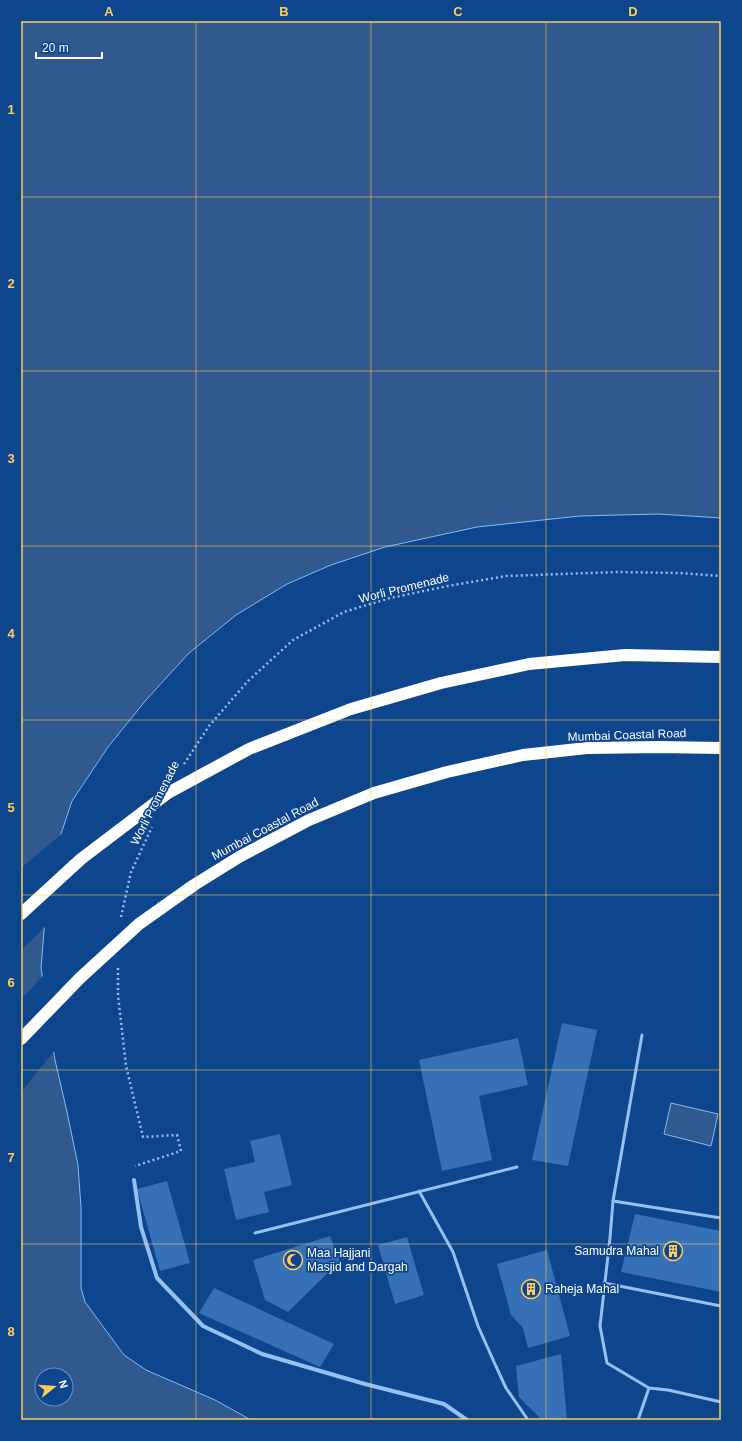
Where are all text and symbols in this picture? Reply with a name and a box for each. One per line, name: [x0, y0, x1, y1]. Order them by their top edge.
text: A: [104, 4, 114, 19]
text: B: [279, 4, 289, 19]
text: C: [453, 4, 463, 19]
text: D: [628, 4, 638, 19]
scale bar: [36, 34, 102, 60]
text: 20 m: [42, 41, 69, 55]
text: 1: [7, 102, 15, 117]
text: 2: [7, 276, 15, 291]
text: 3: [7, 451, 15, 466]
street label: Worli Promenade: [357, 570, 451, 606]
text: 4: [7, 626, 15, 641]
street label: Mumbai Coastal Road: [567, 726, 687, 744]
street label: Worli Promenade: [128, 758, 182, 847]
street label: Mumbai Coastal Road: [209, 795, 321, 863]
text: 5: [7, 800, 15, 815]
text: 6: [7, 975, 15, 990]
text: 7: [7, 1150, 15, 1165]
building icon: Samudra Mahal: [662, 1240, 684, 1262]
place label: Samudra Mahal: [574, 1244, 659, 1258]
place label: Maa Hajjani Masjid and Dargah: [307, 1246, 408, 1274]
mosque icon: Maa Hajjani Masjid and Dargah: [282, 1249, 304, 1271]
building icon: Raheja Mahal: [520, 1278, 542, 1300]
place label: Raheja Mahal: [545, 1282, 619, 1296]
text: 8: [7, 1324, 15, 1339]
north arrow: [34, 1367, 74, 1407]
text: N: [57, 1379, 70, 1390]

